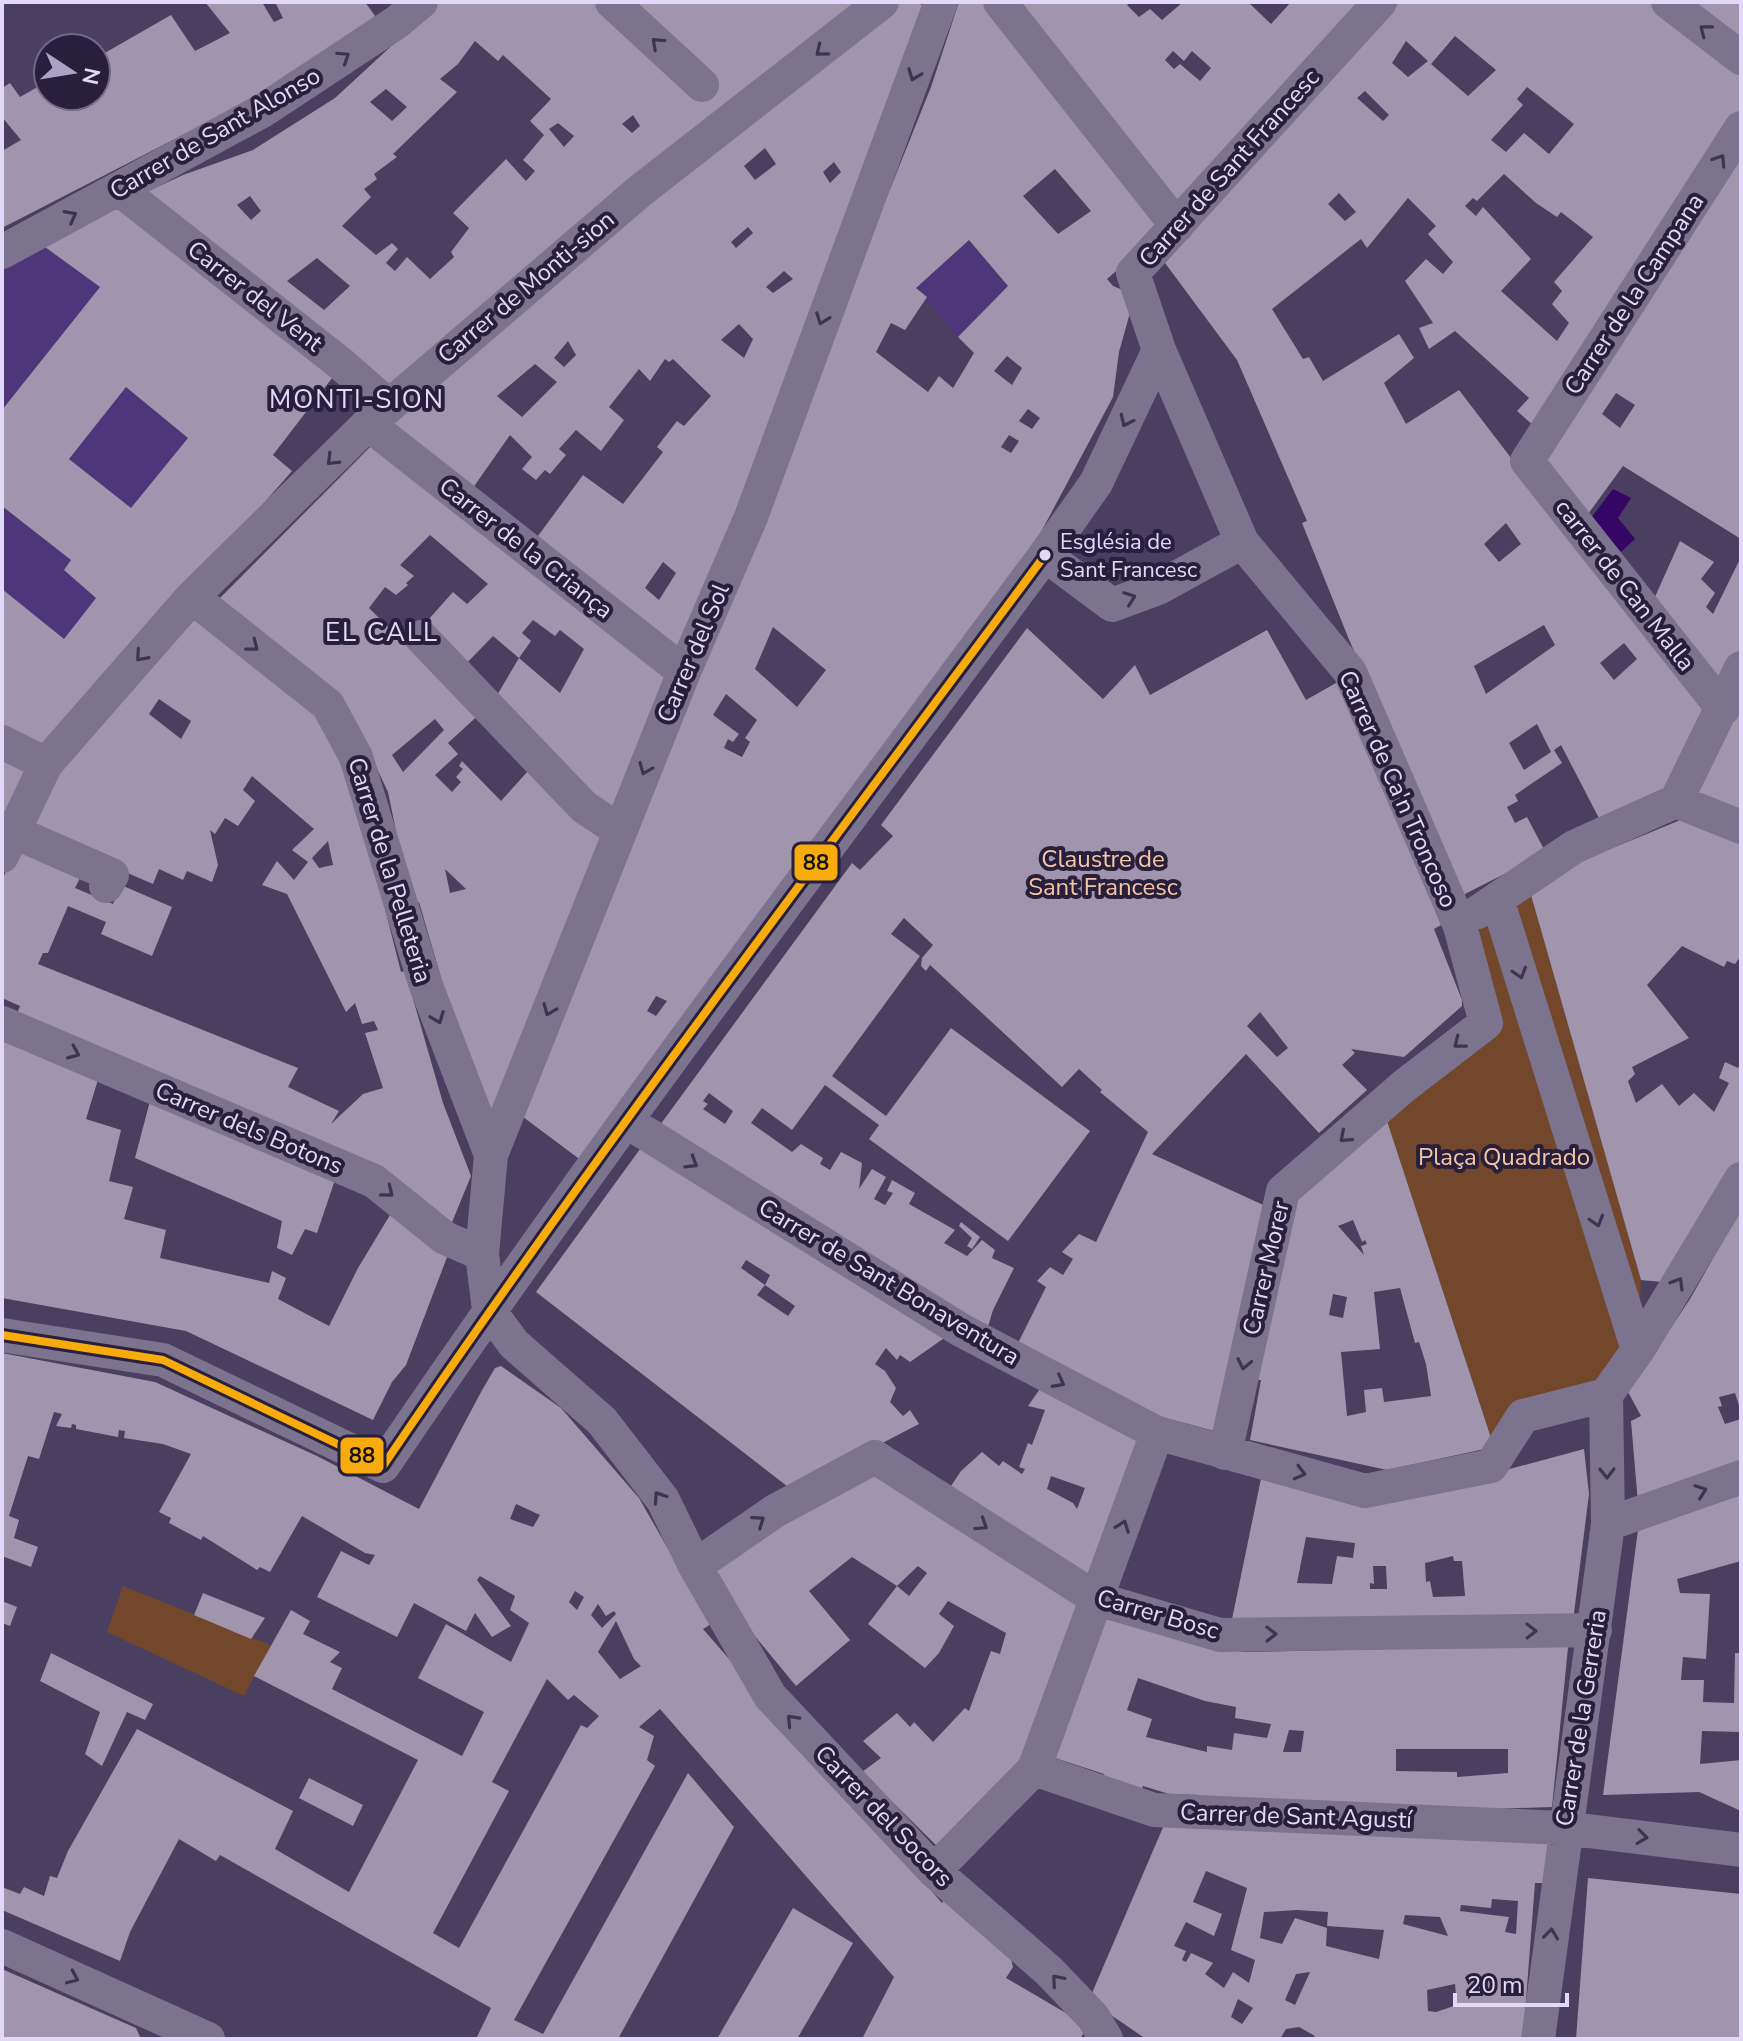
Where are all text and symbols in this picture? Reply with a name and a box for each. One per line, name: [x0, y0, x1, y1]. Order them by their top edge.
one-way arrow: [1700, 25, 1714, 40]
north arrow: [32, 32, 112, 112]
one-way arrow: [651, 39, 666, 53]
one-way arrow: [816, 41, 830, 56]
one-way arrow: [335, 52, 350, 67]
street label: Carrer de Sant Alonso: [104, 60, 326, 206]
street label: Carrer de Sant Francesc: [1132, 62, 1326, 274]
text: N: [74, 65, 107, 87]
one-way arrow: [907, 67, 924, 81]
one-way arrow: [1711, 154, 1726, 168]
street label: Carrer de la Campana: [1557, 187, 1711, 401]
street label: Carrer de Monti-sion: [431, 203, 621, 371]
one-way arrow: [63, 211, 77, 226]
street label: Carrer del Vent: [181, 233, 330, 359]
one-way arrow: [816, 311, 832, 325]
district label: MONTI-SION: [269, 382, 445, 417]
one-way arrow: [1120, 412, 1136, 427]
one-way arrow: [327, 451, 341, 465]
street label: Carrer de la Criança: [432, 470, 620, 626]
street label: carrer de Can Malla: [1548, 493, 1702, 677]
place label: Església de Sant Francesc: [1060, 527, 1197, 585]
marker: Església de Sant Francesc: [1037, 547, 1053, 563]
street label: Carrer del Sol: [649, 579, 737, 727]
one-way arrow: [1122, 591, 1136, 608]
district label: EL CALL: [325, 615, 439, 650]
one-way arrow: [244, 636, 259, 650]
one-way arrow: [136, 647, 150, 661]
street label: Carrer de Ca'n Troncoso: [1331, 665, 1465, 913]
street label: Carrer de la Pelleteria: [340, 753, 440, 987]
one-way arrow: [638, 761, 655, 775]
line badge: 88: [793, 843, 839, 882]
park label: Claustre de Sant Francesc: [1028, 843, 1178, 903]
text: 88: [803, 848, 829, 878]
one-way arrow: [1511, 966, 1527, 979]
one-way arrow: [542, 1002, 558, 1016]
one-way arrow: [428, 1010, 445, 1024]
one-way arrow: [1453, 1034, 1468, 1048]
one-way arrow: [66, 1044, 80, 1060]
street label: Carrer dels Botons: [150, 1074, 348, 1182]
one-way arrow: [1340, 1127, 1354, 1142]
park label: Plaça Quadrado: [1418, 1141, 1590, 1173]
one-way arrow: [683, 1153, 698, 1168]
one-way arrow: [379, 1182, 393, 1197]
street label: Carrer de Sant Bonaventura: [753, 1191, 1025, 1373]
street label: Carrer Morer: [1235, 1197, 1297, 1338]
one-way arrow: [1588, 1214, 1604, 1228]
one-way arrow: [1668, 1277, 1684, 1292]
one-way arrow: [1236, 1357, 1253, 1371]
one-way arrow: [1051, 1372, 1066, 1387]
line badge: 88: [339, 1436, 385, 1475]
text: 88: [349, 1441, 375, 1471]
one-way arrow: [1293, 1464, 1307, 1481]
one-way arrow: [1599, 1467, 1616, 1480]
one-way arrow: [1693, 1484, 1707, 1501]
one-way arrow: [654, 1491, 669, 1505]
one-way arrow: [751, 1516, 765, 1531]
one-way arrow: [973, 1516, 988, 1531]
one-way arrow: [1113, 1520, 1130, 1534]
street label: Carrer Bosc: [1093, 1581, 1223, 1647]
street label: Carrer de la Gerreria: [1548, 1607, 1614, 1829]
one-way arrow: [1525, 1622, 1538, 1640]
one-way arrow: [1265, 1625, 1278, 1643]
one-way arrow: [787, 1714, 801, 1729]
street label: Carrer del Socors: [808, 1738, 960, 1894]
street label: Carrer de Sant Agustí: [1180, 1796, 1414, 1836]
one-way arrow: [1635, 1829, 1648, 1846]
one-way arrow: [1542, 1927, 1559, 1941]
scale bar: [1455, 1957, 1567, 2007]
one-way arrow: [65, 1968, 79, 1984]
text: 20 m: [1467, 1969, 1523, 2001]
one-way arrow: [1052, 1974, 1066, 1989]

